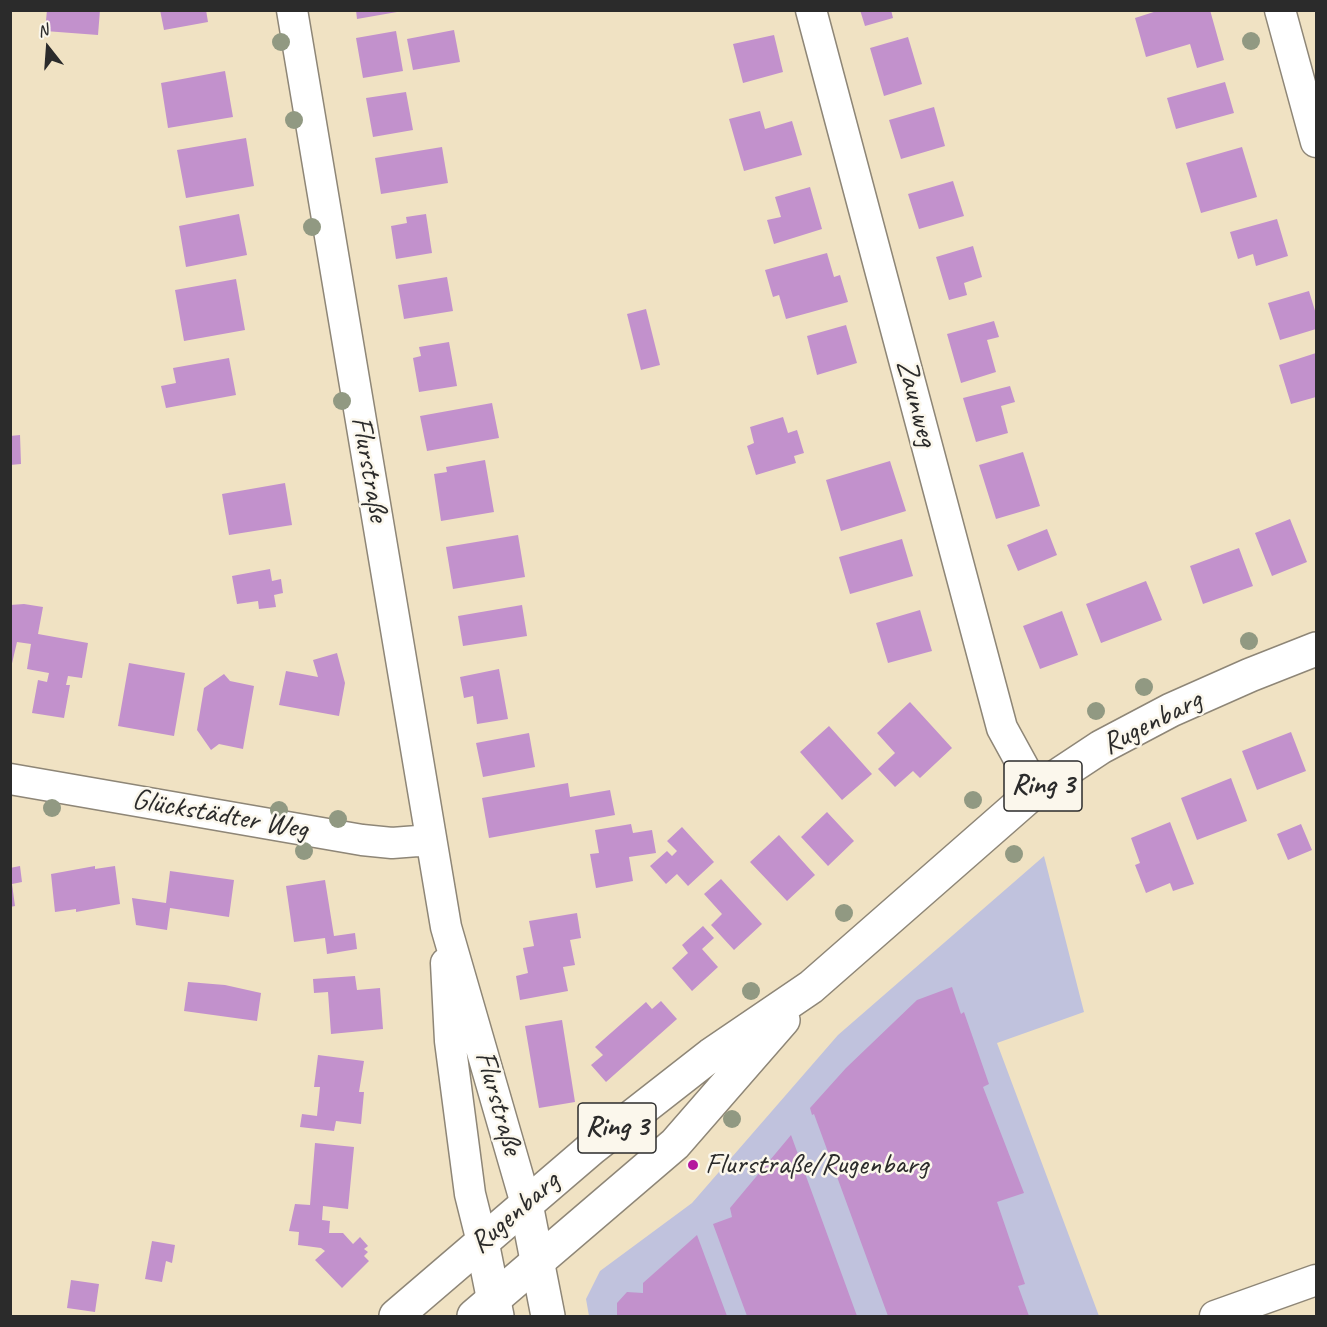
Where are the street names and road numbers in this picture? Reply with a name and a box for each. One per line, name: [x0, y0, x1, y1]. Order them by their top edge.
street label: Zaunweg: [887, 356, 945, 450]
street label: Flurstraße: [342, 414, 396, 524]
street label: Rugenbarg: [1096, 683, 1208, 763]
road number: Ring 3: [1004, 761, 1082, 811]
street label: Glückstädter Weg: [129, 782, 311, 848]
street label: Flurstraße: [466, 1047, 530, 1159]
road number: Ring 3: [578, 1103, 656, 1153]
street label: Rugenbarg: [463, 1164, 567, 1262]

